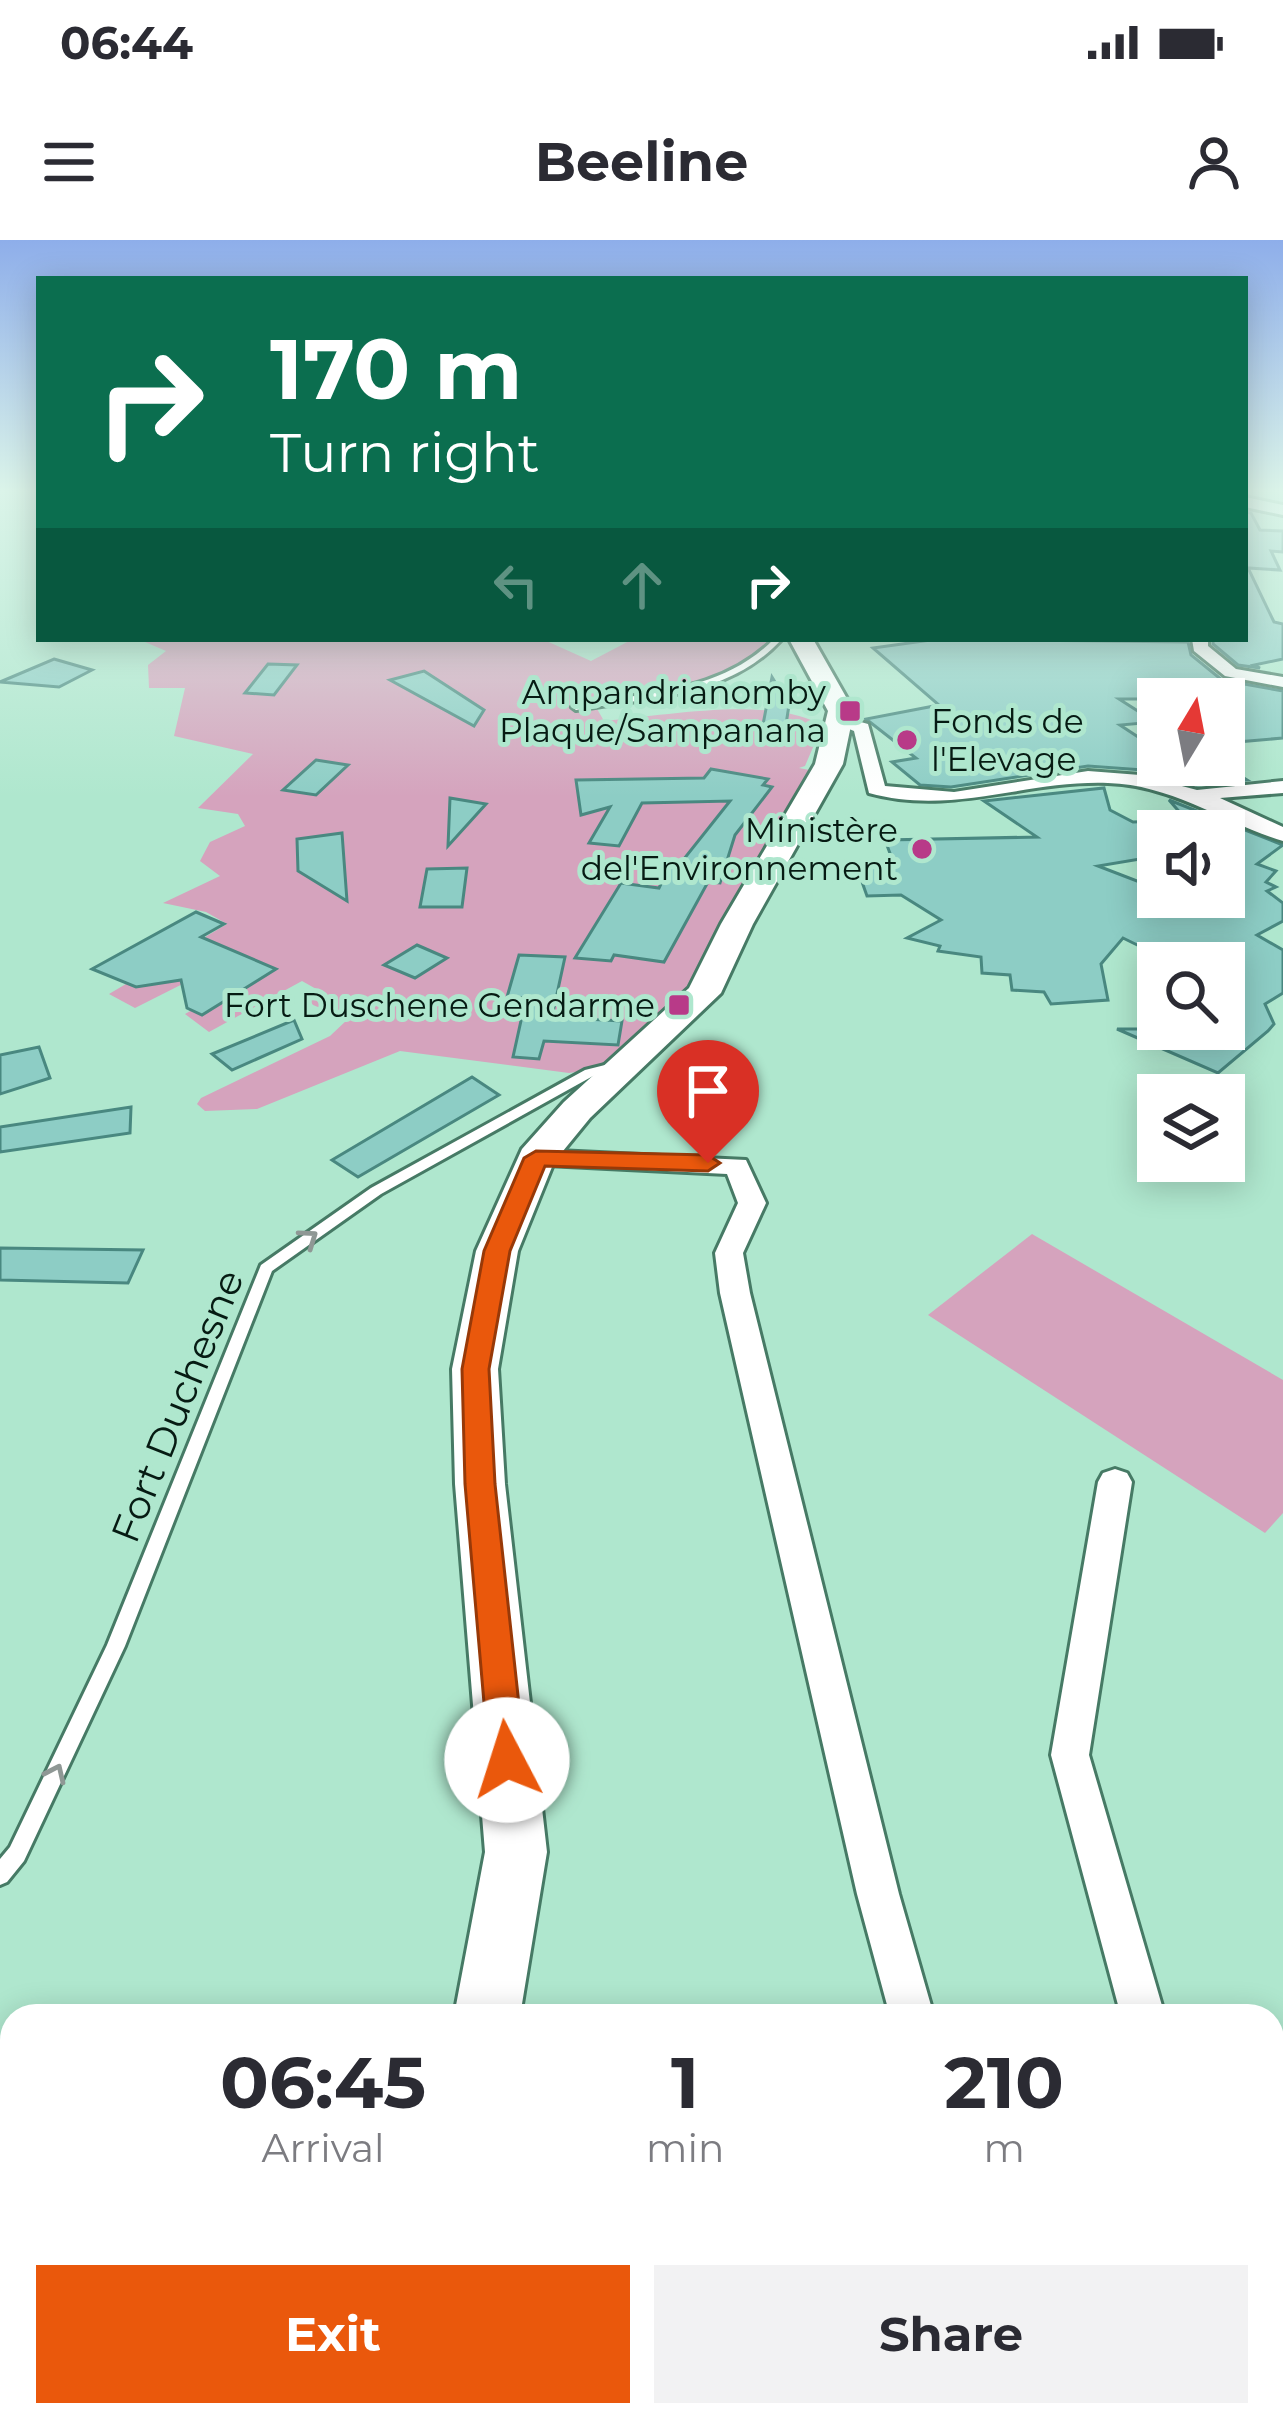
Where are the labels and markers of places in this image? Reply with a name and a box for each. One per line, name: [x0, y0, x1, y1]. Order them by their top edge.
place label: Ampandrianomby Plaque/Sampanana: [499, 672, 826, 750]
marker: Ampandrianomby Plaque/Sampanana: [837, 698, 863, 724]
place label: Fonds de l'Elevage: [931, 701, 1084, 779]
marker: Fonds de l'Elevage: [894, 727, 920, 753]
place label: Ministère del'Environnement: [581, 810, 898, 888]
marker: Ministère del'Environnement: [909, 836, 935, 862]
place label: Fort Duschene Gendarme: [224, 985, 655, 1025]
marker: Fort Duschene Gendarme: [666, 992, 692, 1018]
pin: [657, 1040, 759, 1163]

